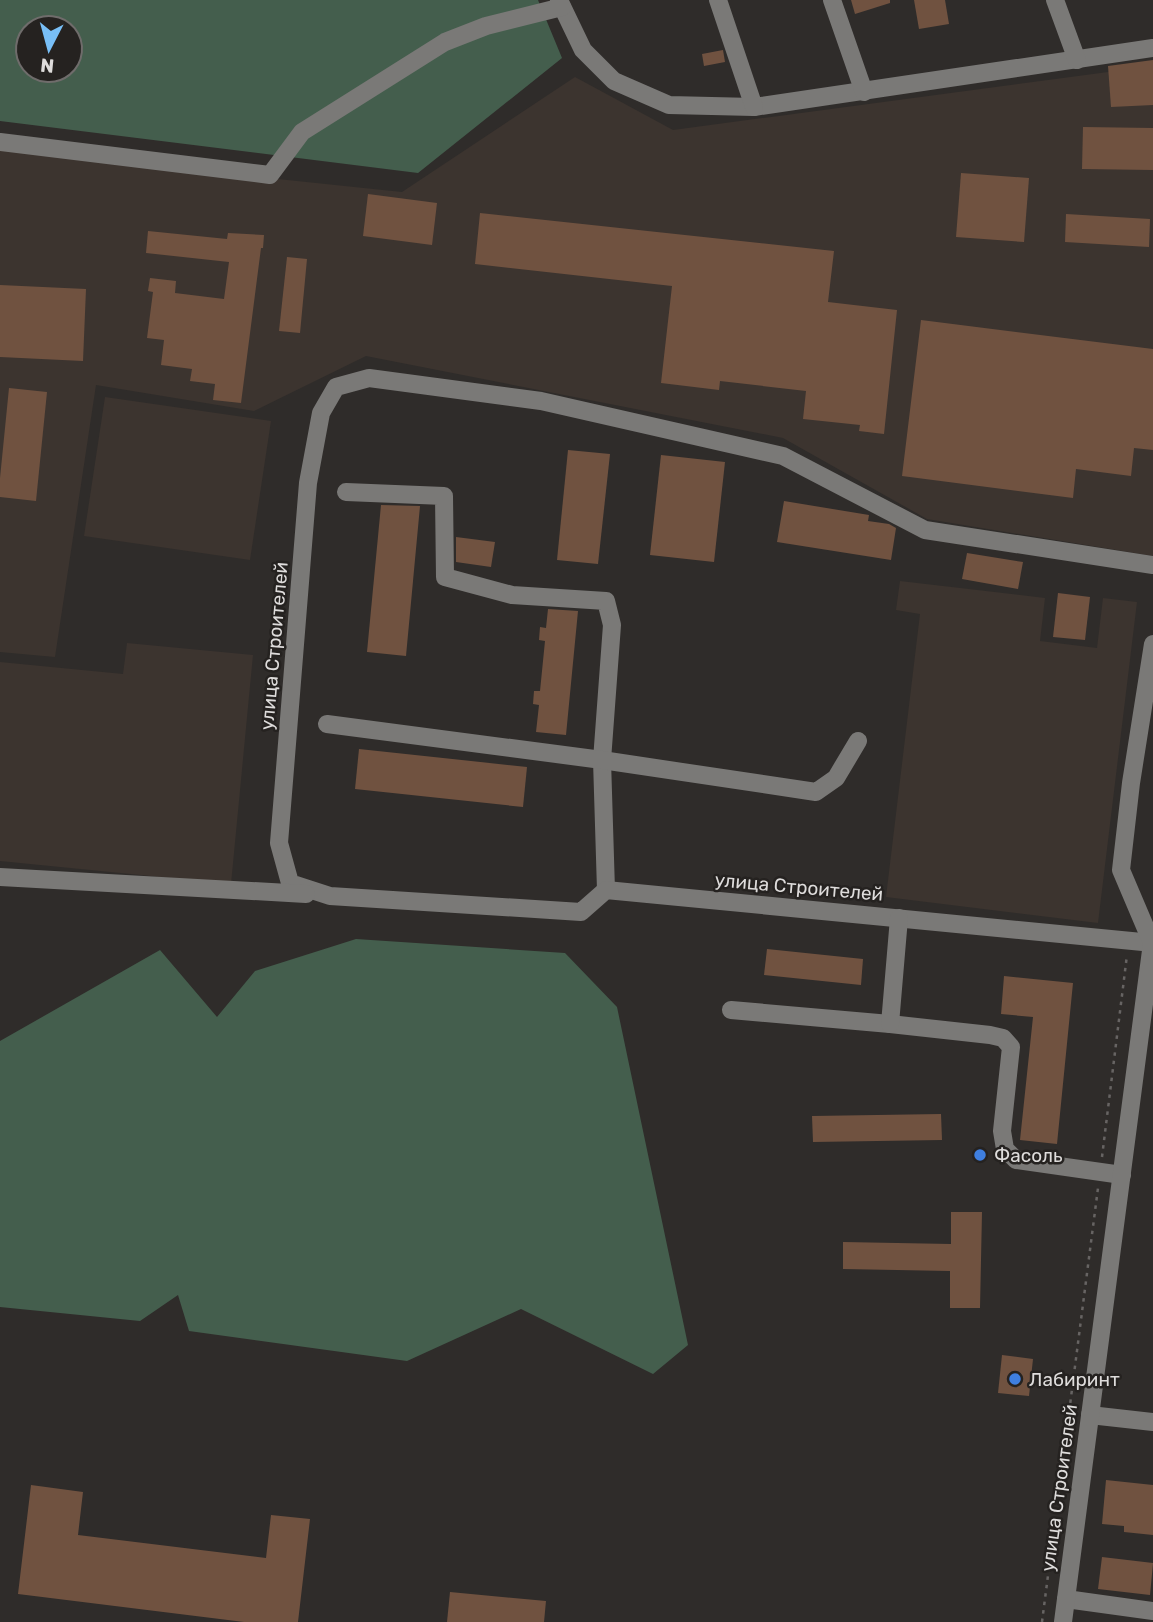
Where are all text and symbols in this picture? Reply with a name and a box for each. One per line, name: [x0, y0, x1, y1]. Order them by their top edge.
north arrow: [14, 14, 84, 84]
text: N: [39, 53, 55, 78]
street label: улица Строителей: [255, 561, 293, 731]
street label: улица Строителей: [714, 868, 884, 906]
place label: Фасоль: [994, 1144, 1063, 1167]
marker: Фасоль: [972, 1147, 988, 1163]
place label: Лабиринт: [1029, 1368, 1120, 1391]
marker: Лабиринт: [1007, 1371, 1023, 1387]
street label: улица Строителей: [1036, 1403, 1082, 1573]

